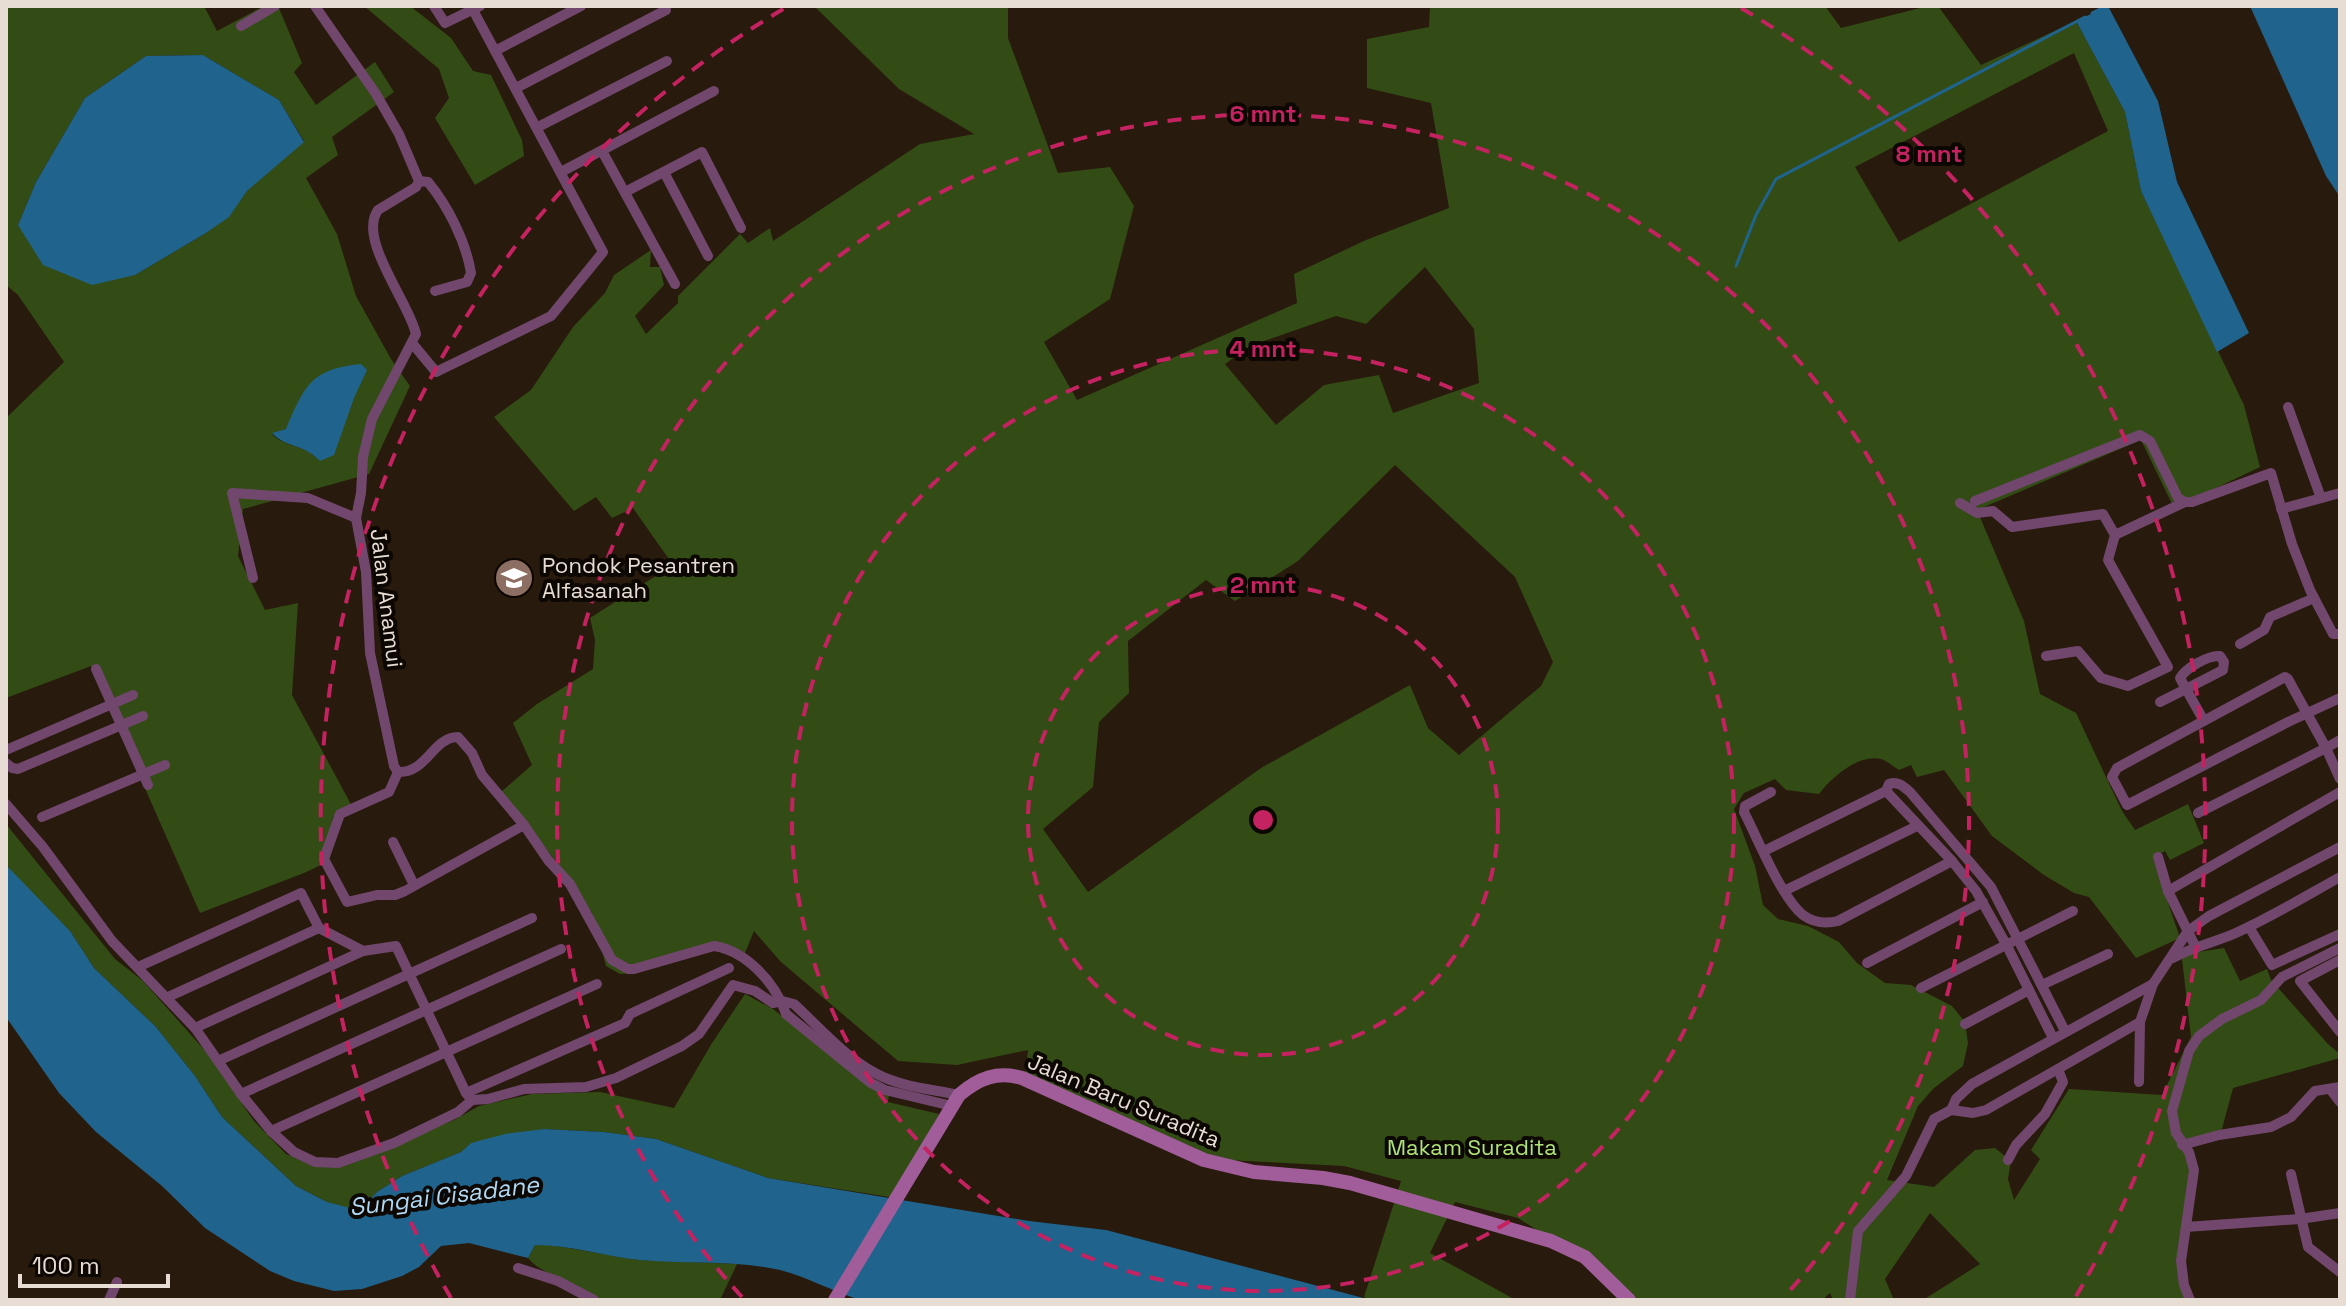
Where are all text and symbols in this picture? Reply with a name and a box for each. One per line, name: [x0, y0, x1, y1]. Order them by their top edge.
text: 6 mnt: [1230, 98, 1296, 129]
text: 8 mnt: [1896, 138, 1962, 169]
text: 4 mnt: [1229, 333, 1297, 364]
street label: Jalan Anamui: [365, 527, 409, 669]
place label: Pondok Pesantren Alfasanah: [542, 551, 735, 604]
school or university icon: Pondok Pesantren Alfasanah: [493, 557, 535, 599]
text: 2 mnt: [1230, 569, 1296, 600]
centre of rings: [1249, 806, 1277, 834]
street label: Jalan Baru Suradita: [1024, 1047, 1225, 1153]
park label: Makam Suradita: [1387, 1133, 1557, 1161]
water label: Sungai Cisadane: [347, 1168, 541, 1223]
scale bar: [20, 1238, 168, 1288]
text: 100 m: [32, 1250, 100, 1281]

